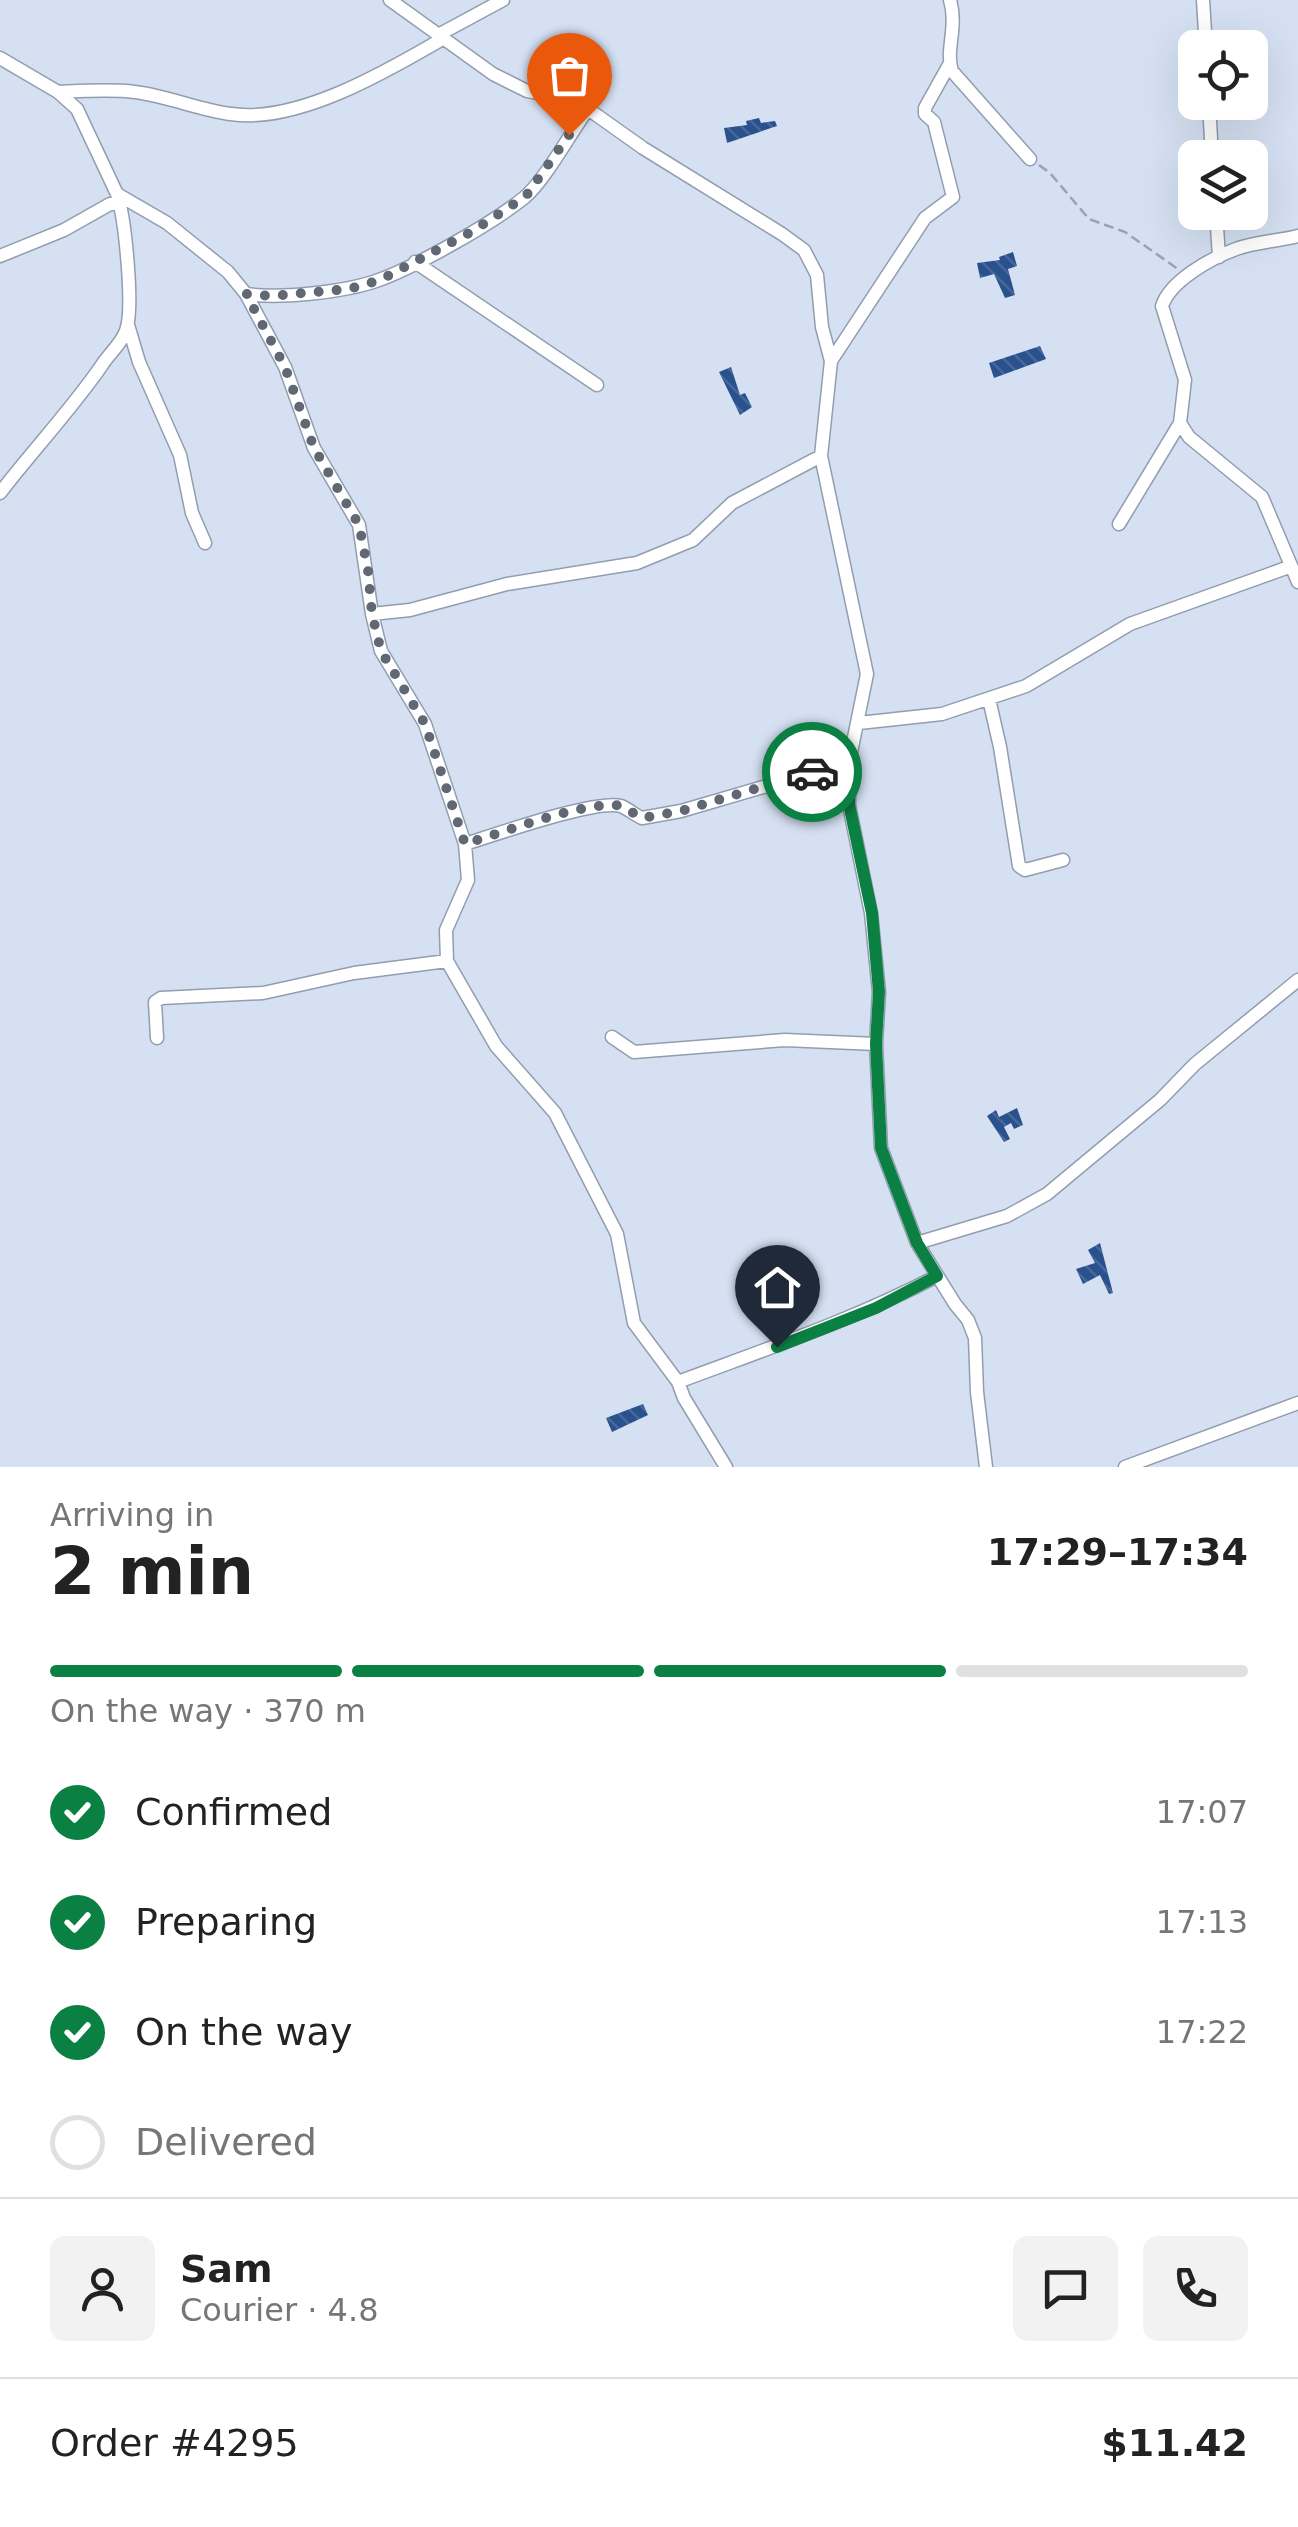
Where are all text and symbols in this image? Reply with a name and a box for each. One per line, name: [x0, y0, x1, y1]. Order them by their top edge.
map controls: [1178, 30, 1268, 230]
button: locate: [1178, 30, 1268, 120]
pin: [527, 33, 612, 136]
icon: bag: [542, 48, 597, 103]
button: layers: [1178, 140, 1268, 230]
courier: [762, 722, 862, 822]
icon: car: [785, 745, 840, 800]
pin: [735, 1245, 820, 1348]
icon: home: [750, 1260, 805, 1315]
text: Arriving in: [50, 1496, 214, 1534]
text: 17:29–17:34: [987, 1530, 1248, 1574]
text: 2 min: [50, 1534, 254, 1609]
text: On the way · 370 m: [50, 1692, 366, 1730]
icon: check: [50, 1785, 105, 1840]
text: Confirmed: [135, 1790, 332, 1834]
text: 17:07: [1156, 1793, 1248, 1831]
icon: check: [50, 1895, 105, 1950]
text: Preparing: [135, 1900, 317, 1944]
text: 17:13: [1156, 1903, 1248, 1941]
icon: check: [50, 2005, 105, 2060]
text: On the way: [135, 2010, 352, 2054]
text: 17:22: [1156, 2013, 1248, 2051]
text: Delivered: [135, 2120, 317, 2164]
button: person: [50, 2236, 155, 2341]
button: chat: [1013, 2236, 1118, 2341]
button: phone: [1143, 2236, 1248, 2341]
text: Sam: [180, 2247, 273, 2291]
text: Courier · 4.8: [180, 2291, 379, 2329]
text: Order #4295: [50, 2421, 299, 2465]
text: $11.42: [1101, 2421, 1248, 2465]

